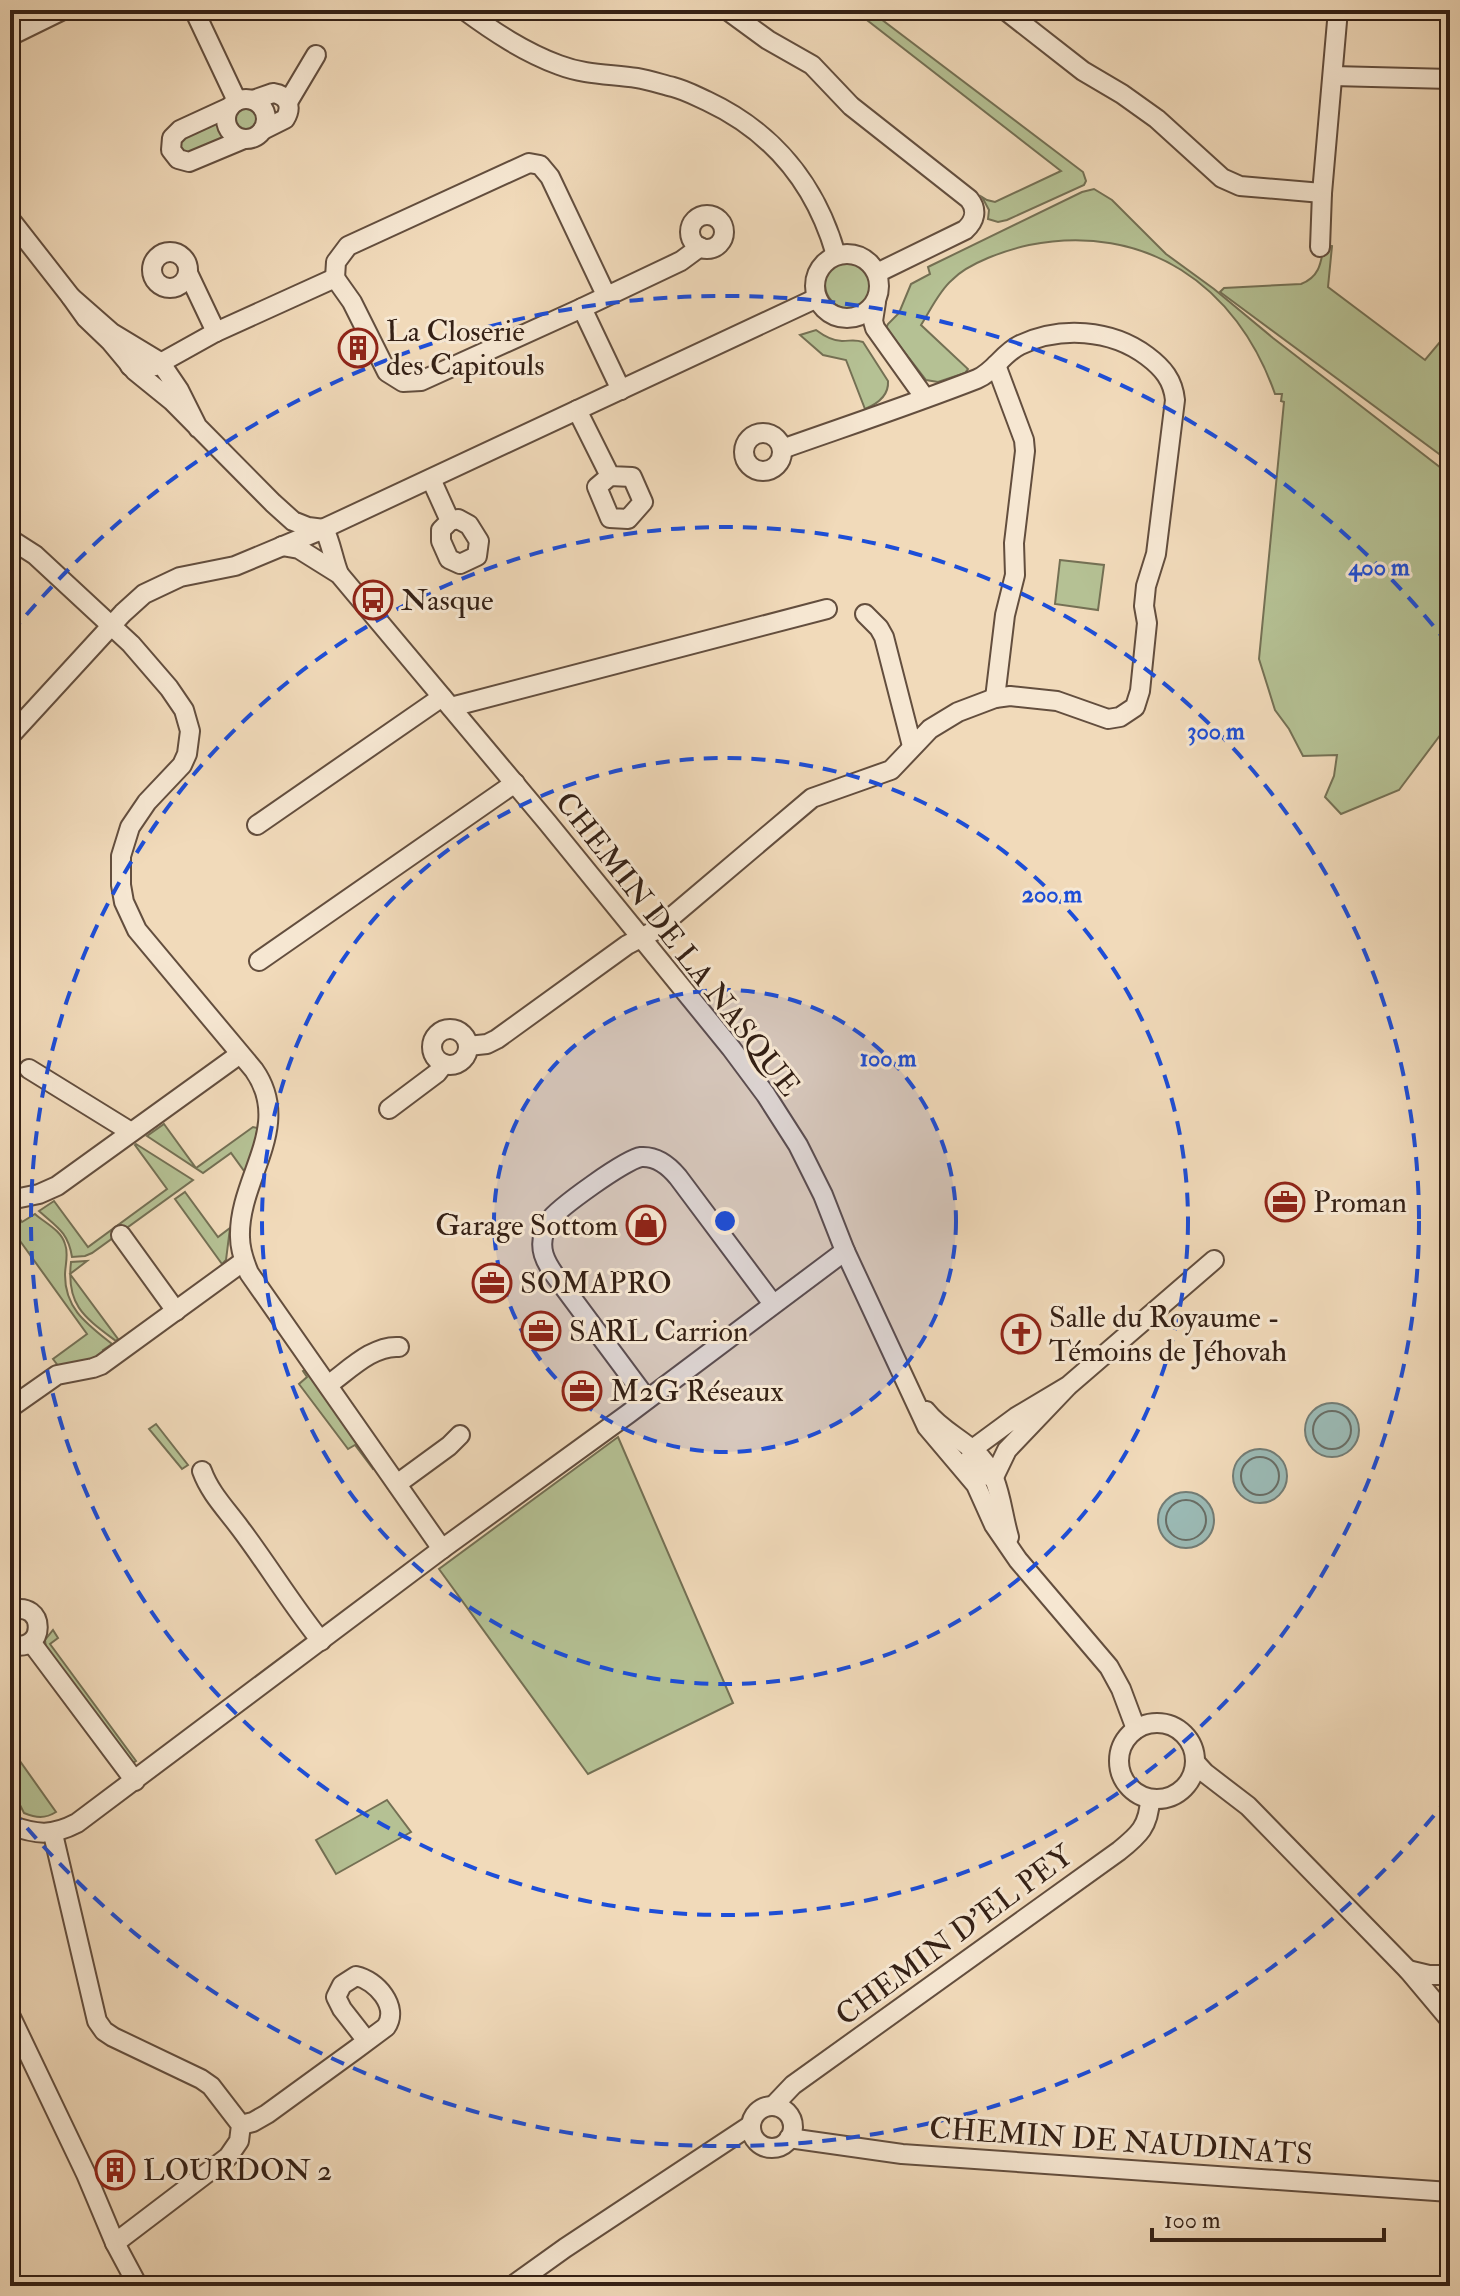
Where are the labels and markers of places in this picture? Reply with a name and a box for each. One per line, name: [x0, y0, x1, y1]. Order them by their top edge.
place label: La Closerie des Capitouls: [386, 313, 544, 384]
building icon: La Closerie des Capitouls: [337, 327, 379, 369]
bus stop icon: Nasque: [352, 579, 394, 621]
place label: Nasque: [401, 582, 493, 619]
office icon: Proman: [1264, 1181, 1306, 1223]
place label: Proman: [1313, 1184, 1407, 1221]
shop icon: Garage Sottom: [625, 1204, 667, 1246]
place label: Garage Sottom: [435, 1207, 618, 1244]
centre of rings: [711, 1207, 739, 1235]
office icon: SOMAPRO: [471, 1262, 513, 1304]
place label: SOMAPRO: [520, 1265, 672, 1302]
place label: Salle du Royaume - Témoins de Jéhovah: [1049, 1299, 1287, 1370]
office icon: SARL Carrion: [520, 1310, 562, 1352]
place label: SARL Carrion: [569, 1313, 749, 1350]
church icon: Salle du Royaume - Témoins de Jéhovah: [1000, 1313, 1042, 1355]
office icon: M2G Réseaux: [561, 1370, 603, 1412]
place label: M2G Réseaux: [610, 1373, 784, 1410]
building icon: LOURDON 2: [94, 2149, 136, 2191]
place label: LOURDON 2: [143, 2152, 332, 2189]

